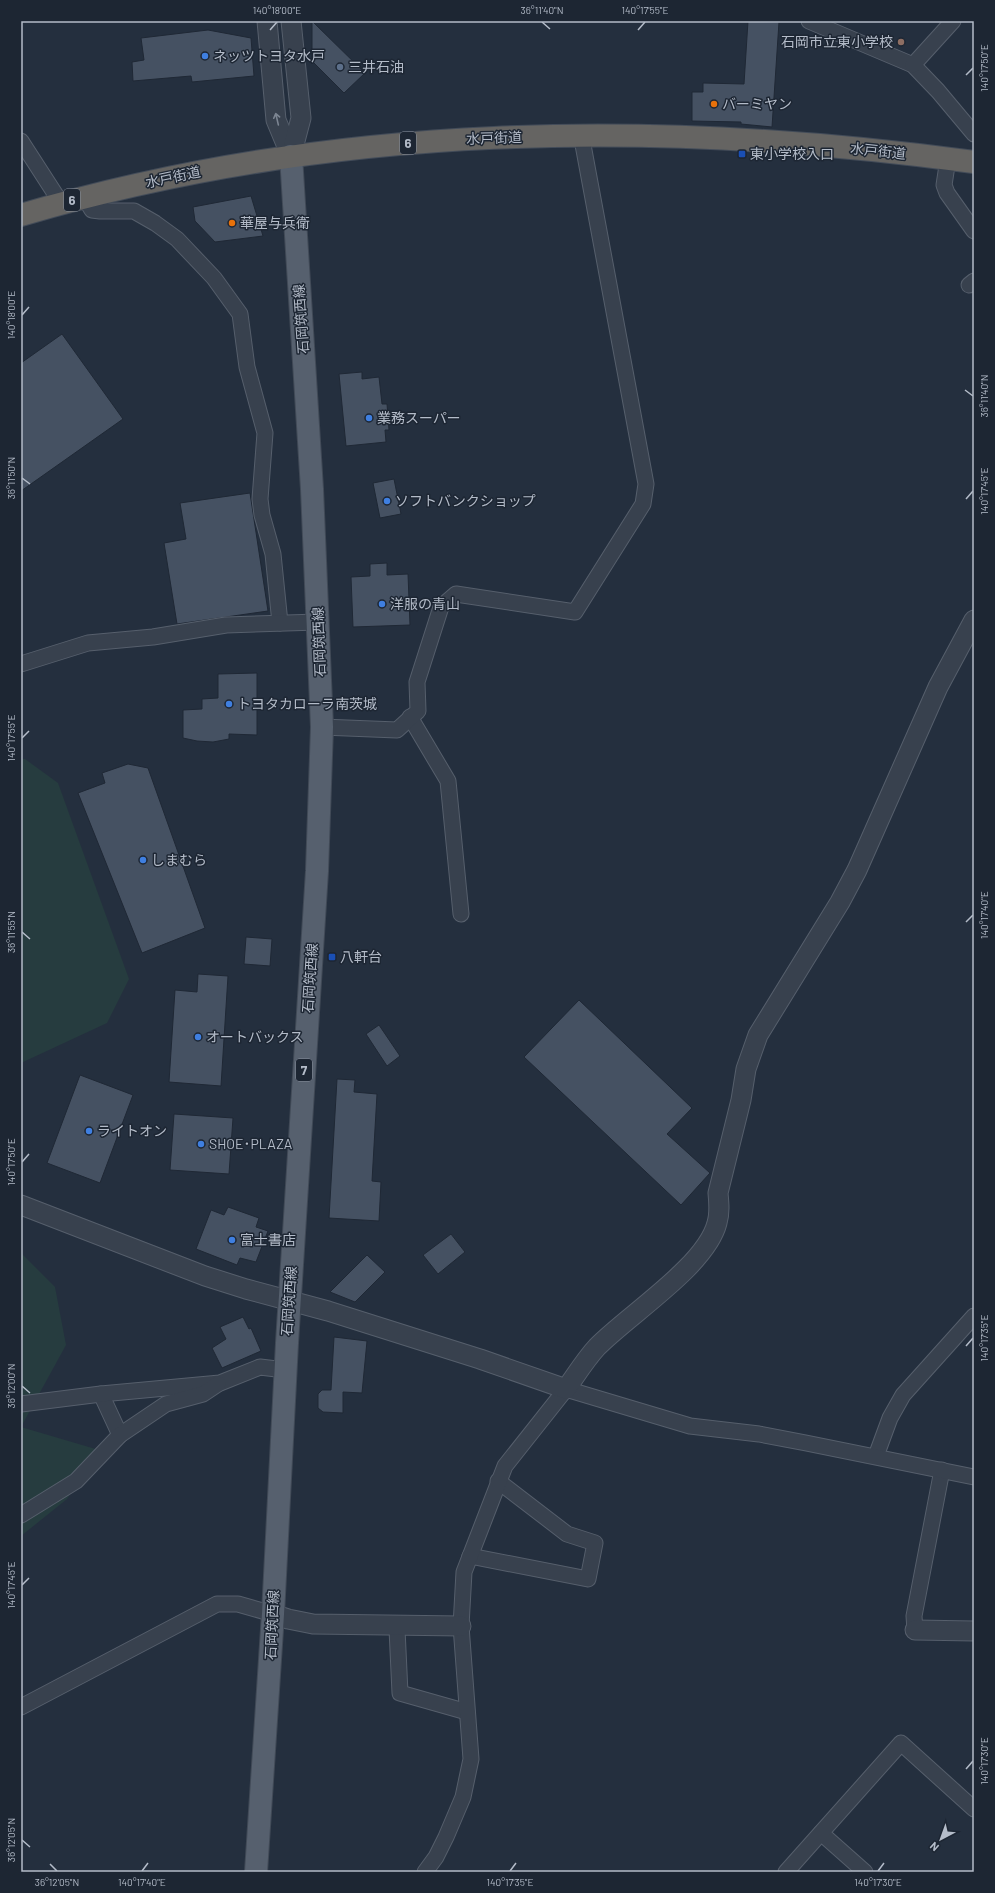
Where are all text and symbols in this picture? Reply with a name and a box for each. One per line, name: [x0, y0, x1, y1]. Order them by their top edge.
text: 140°18'00"E: [253, 4, 301, 16]
text: 36°11'40"N: [521, 4, 563, 16]
text: 140°17'55"E: [622, 4, 668, 16]
place label: 石岡市立東小学校: [781, 33, 893, 50]
marker: 石岡市立東小学校: [896, 37, 906, 47]
text: 140°17'50"E: [978, 44, 990, 92]
place label: ネッツトヨタ水戸: [213, 47, 325, 64]
marker: ネッツトヨタ水戸: [200, 51, 210, 61]
place label: 三井石油: [348, 58, 404, 75]
marker: 三井石油: [335, 62, 345, 72]
place label: バーミヤン: [722, 95, 792, 112]
marker: バーミヤン: [709, 99, 719, 109]
one-way arrow: [273, 113, 281, 126]
street label: 水戸街道: [466, 128, 522, 147]
road number: 6: [400, 132, 416, 154]
street label: 水戸街道: [849, 139, 907, 162]
place label: 東小学校入口: [750, 145, 834, 162]
marker: 東小学校入口: [737, 149, 747, 159]
street label: 水戸街道: [144, 162, 202, 191]
road number: 6: [64, 189, 80, 211]
place label: 華屋与兵衛: [240, 214, 310, 231]
marker: 華屋与兵衛: [227, 218, 237, 228]
street label: 石岡筑西線: [290, 284, 311, 355]
text: 140°18'00"E: [5, 291, 17, 339]
text: 36°11'40"N: [978, 375, 990, 417]
place label: 業務スーパー: [377, 409, 461, 426]
marker: 業務スーパー: [364, 413, 374, 423]
text: 36°11'50"N: [5, 457, 17, 499]
text: 140°17'45"E: [978, 467, 990, 515]
place label: ソフトバンクショップ: [395, 492, 536, 509]
marker: ソフトバンクショップ: [382, 496, 392, 506]
place label: 洋服の青山: [390, 595, 460, 612]
marker: 洋服の青山: [377, 599, 387, 609]
street label: 石岡筑西線: [309, 607, 328, 677]
place label: トヨタカローラ南茨城: [237, 695, 377, 712]
marker: トヨタカローラ南茨城: [224, 699, 234, 709]
text: 140°17'55"E: [5, 715, 17, 761]
place label: しまむら: [151, 851, 207, 868]
marker: しまむら: [138, 855, 148, 865]
text: 140°17'40"E: [978, 891, 990, 939]
text: 36°11'55"N: [5, 911, 17, 953]
street label: 石岡筑西線: [299, 942, 320, 1013]
place label: 八軒台: [340, 948, 382, 965]
marker: 八軒台: [327, 952, 337, 962]
place label: オートバックス: [206, 1028, 304, 1045]
marker: オートバックス: [193, 1032, 203, 1042]
road number: 7: [296, 1059, 312, 1081]
place label: ライトオン: [97, 1122, 167, 1139]
marker: ライトオン: [84, 1126, 94, 1136]
place label: SHOE･PLAZA: [209, 1135, 293, 1152]
text: 140°17'50"E: [5, 1138, 17, 1186]
marker: SHOE･PLAZA: [196, 1139, 206, 1149]
place label: 富士書店: [240, 1231, 296, 1248]
marker: 富士書店: [227, 1235, 237, 1245]
street label: 石岡筑西線: [278, 1265, 299, 1336]
text: 140°17'35"E: [978, 1315, 990, 1362]
text: 36°12'00"N: [5, 1364, 17, 1408]
text: 140°17'45"E: [5, 1561, 17, 1609]
street label: 石岡筑西線: [261, 1590, 282, 1660]
text: 140°17'30"E: [978, 1737, 990, 1785]
text: 36°12'05"N: [5, 1818, 17, 1862]
north arrow: [921, 1819, 961, 1859]
text: N: [927, 1840, 941, 1854]
text: 36°12'05"N: [35, 1876, 79, 1888]
text: 140°17'40"E: [118, 1876, 166, 1888]
text: 140°17'35"E: [487, 1876, 534, 1888]
text: 140°17'30"E: [854, 1876, 902, 1888]

